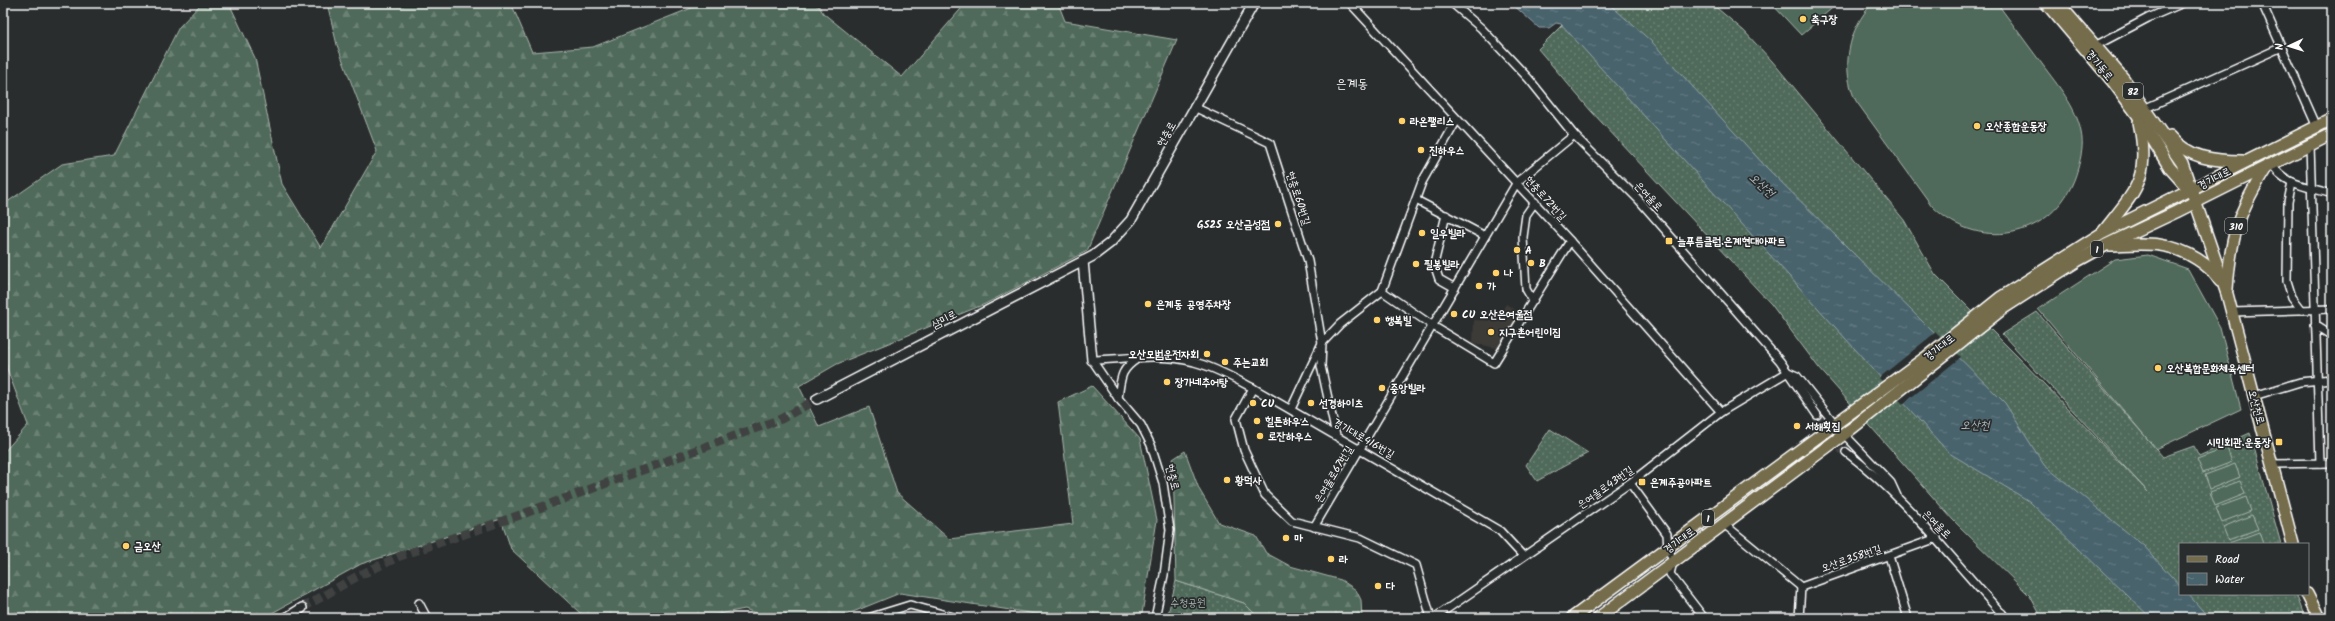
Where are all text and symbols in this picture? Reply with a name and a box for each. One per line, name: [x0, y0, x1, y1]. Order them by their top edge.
place label: 축구장: [1811, 11, 1838, 29]
marker: 축구장: [1798, 14, 1808, 24]
north arrow: [2269, 26, 2309, 66]
text: N: [2271, 42, 2289, 51]
street label: 경기동로: [2081, 46, 2117, 85]
district label: 은계동: [1336, 74, 1368, 95]
road number: 82: [2123, 83, 2143, 99]
place label: 라온팰리스: [1409, 113, 1454, 131]
marker: 라온팰리스: [1397, 116, 1407, 126]
street label: 현충로: [1153, 118, 1181, 150]
place label: 오산종합운동장: [1985, 118, 2047, 136]
marker: 오산종합운동장: [1972, 121, 1982, 131]
place label: 진하우스: [1429, 142, 1465, 160]
marker: 진하우스: [1416, 145, 1426, 155]
street label: 경기대로: [2195, 163, 2234, 195]
street label: 현충로60번길: [1281, 169, 1315, 228]
water label: 오산천: [1745, 169, 1780, 203]
street label: 현충로72번길: [1520, 172, 1571, 226]
street label: 은여울로: [1630, 178, 1667, 216]
place label: GS25 오산금성점: [1197, 216, 1270, 234]
road number: 310: [2225, 218, 2247, 234]
marker: GS25 오산금성점: [1273, 219, 1283, 229]
place label: 일우빌라: [1430, 225, 1466, 243]
marker: 일우빌라: [1417, 228, 1427, 238]
place label: 늘푸름클럽.은계현대아파트: [1677, 233, 1786, 251]
marker: 늘푸름클럽.은계현대아파트: [1664, 236, 1674, 246]
road number: 1: [2091, 241, 2103, 257]
place label: A: [1525, 242, 1532, 260]
marker: A: [1512, 245, 1522, 255]
place label: B: [1539, 255, 1546, 273]
place label: 필봉빌라: [1424, 256, 1460, 274]
marker: B: [1526, 258, 1536, 268]
marker: 필봉빌라: [1411, 259, 1421, 269]
place label: 나: [1504, 265, 1513, 283]
marker: 나: [1491, 268, 1501, 278]
place label: 가: [1487, 278, 1496, 296]
marker: 가: [1474, 281, 1484, 291]
place label: 은계동 공영주차장: [1156, 296, 1231, 314]
marker: 은계동 공영주차장: [1143, 299, 1153, 309]
street label: 삼미로: [929, 306, 961, 334]
place label: CU 오산은여울점: [1462, 306, 1533, 324]
marker: CU 오산은여울점: [1449, 309, 1459, 319]
place label: 행복빌: [1385, 312, 1413, 330]
marker: 행복빌: [1372, 315, 1382, 325]
place label: 지구촌어린이집: [1499, 324, 1561, 342]
marker: 지구촌어린이집: [1486, 327, 1496, 337]
street label: 경기대로: [1920, 330, 1959, 366]
place label: 오산모범운전자회: [1128, 346, 1199, 364]
marker: 오산모범운전자회: [1202, 349, 1212, 359]
place label: 주는교회: [1233, 354, 1269, 372]
marker: 주는교회: [1220, 357, 1230, 367]
place label: 오산복합문화체육센터: [2166, 360, 2255, 378]
marker: 오산복합문화체육센터: [2153, 363, 2163, 373]
place label: 장가네추어탕: [1174, 374, 1228, 392]
marker: 장가네추어탕: [1162, 377, 1172, 387]
place label: 중앙빌라: [1390, 380, 1426, 398]
marker: 중앙빌라: [1377, 383, 1387, 393]
street label: 오산천로: [2243, 388, 2269, 427]
place label: CU: [1261, 395, 1275, 413]
place label: 선경하이츠: [1319, 395, 1363, 413]
marker: CU: [1248, 398, 1258, 408]
marker: 선경하이츠: [1306, 398, 1316, 408]
place label: 힐튼하우스: [1265, 413, 1309, 431]
street label: 경기대로416번길: [1329, 414, 1398, 464]
marker: 힐튼하우스: [1252, 416, 1262, 426]
water label: 오산천: [1961, 416, 1991, 435]
place label: 서해횟집: [1805, 418, 1841, 436]
marker: 서해횟집: [1792, 421, 1802, 431]
place label: 로잔하우스: [1268, 428, 1312, 446]
marker: 로잔하우스: [1255, 431, 1265, 441]
place label: 시민회관.운동장: [2206, 434, 2271, 452]
marker: 시민회관.운동장: [2274, 437, 2284, 447]
street label: 은여울로67번길: [1310, 442, 1358, 507]
street label: 현충로: [1160, 462, 1184, 492]
street label: 은여울로43번길: [1574, 462, 1638, 514]
place label: 황덕사: [1235, 472, 1262, 490]
place label: 은계주공아파트: [1650, 474, 1712, 492]
marker: 황덕사: [1222, 475, 1232, 485]
marker: 은계주공아파트: [1637, 477, 1647, 487]
street label: 은여울로: [1917, 506, 1955, 544]
road number: 1: [1702, 510, 1714, 526]
street label: 경기대로: [1660, 523, 1699, 558]
place label: 마: [1294, 530, 1304, 548]
marker: 마: [1281, 533, 1291, 543]
place label: 금오산: [134, 538, 161, 556]
street label: 오산로358번길: [1819, 540, 1884, 578]
marker: 금오산: [121, 541, 131, 551]
legend: [2179, 543, 2309, 595]
text: Road: [2215, 550, 2240, 569]
place label: 라: [1338, 551, 1348, 569]
marker: 라: [1326, 554, 1336, 564]
text: Water: [2215, 570, 2245, 589]
place label: 다: [1386, 578, 1395, 596]
marker: 다: [1373, 581, 1383, 591]
park label: 수청공원: [1170, 594, 1206, 612]

